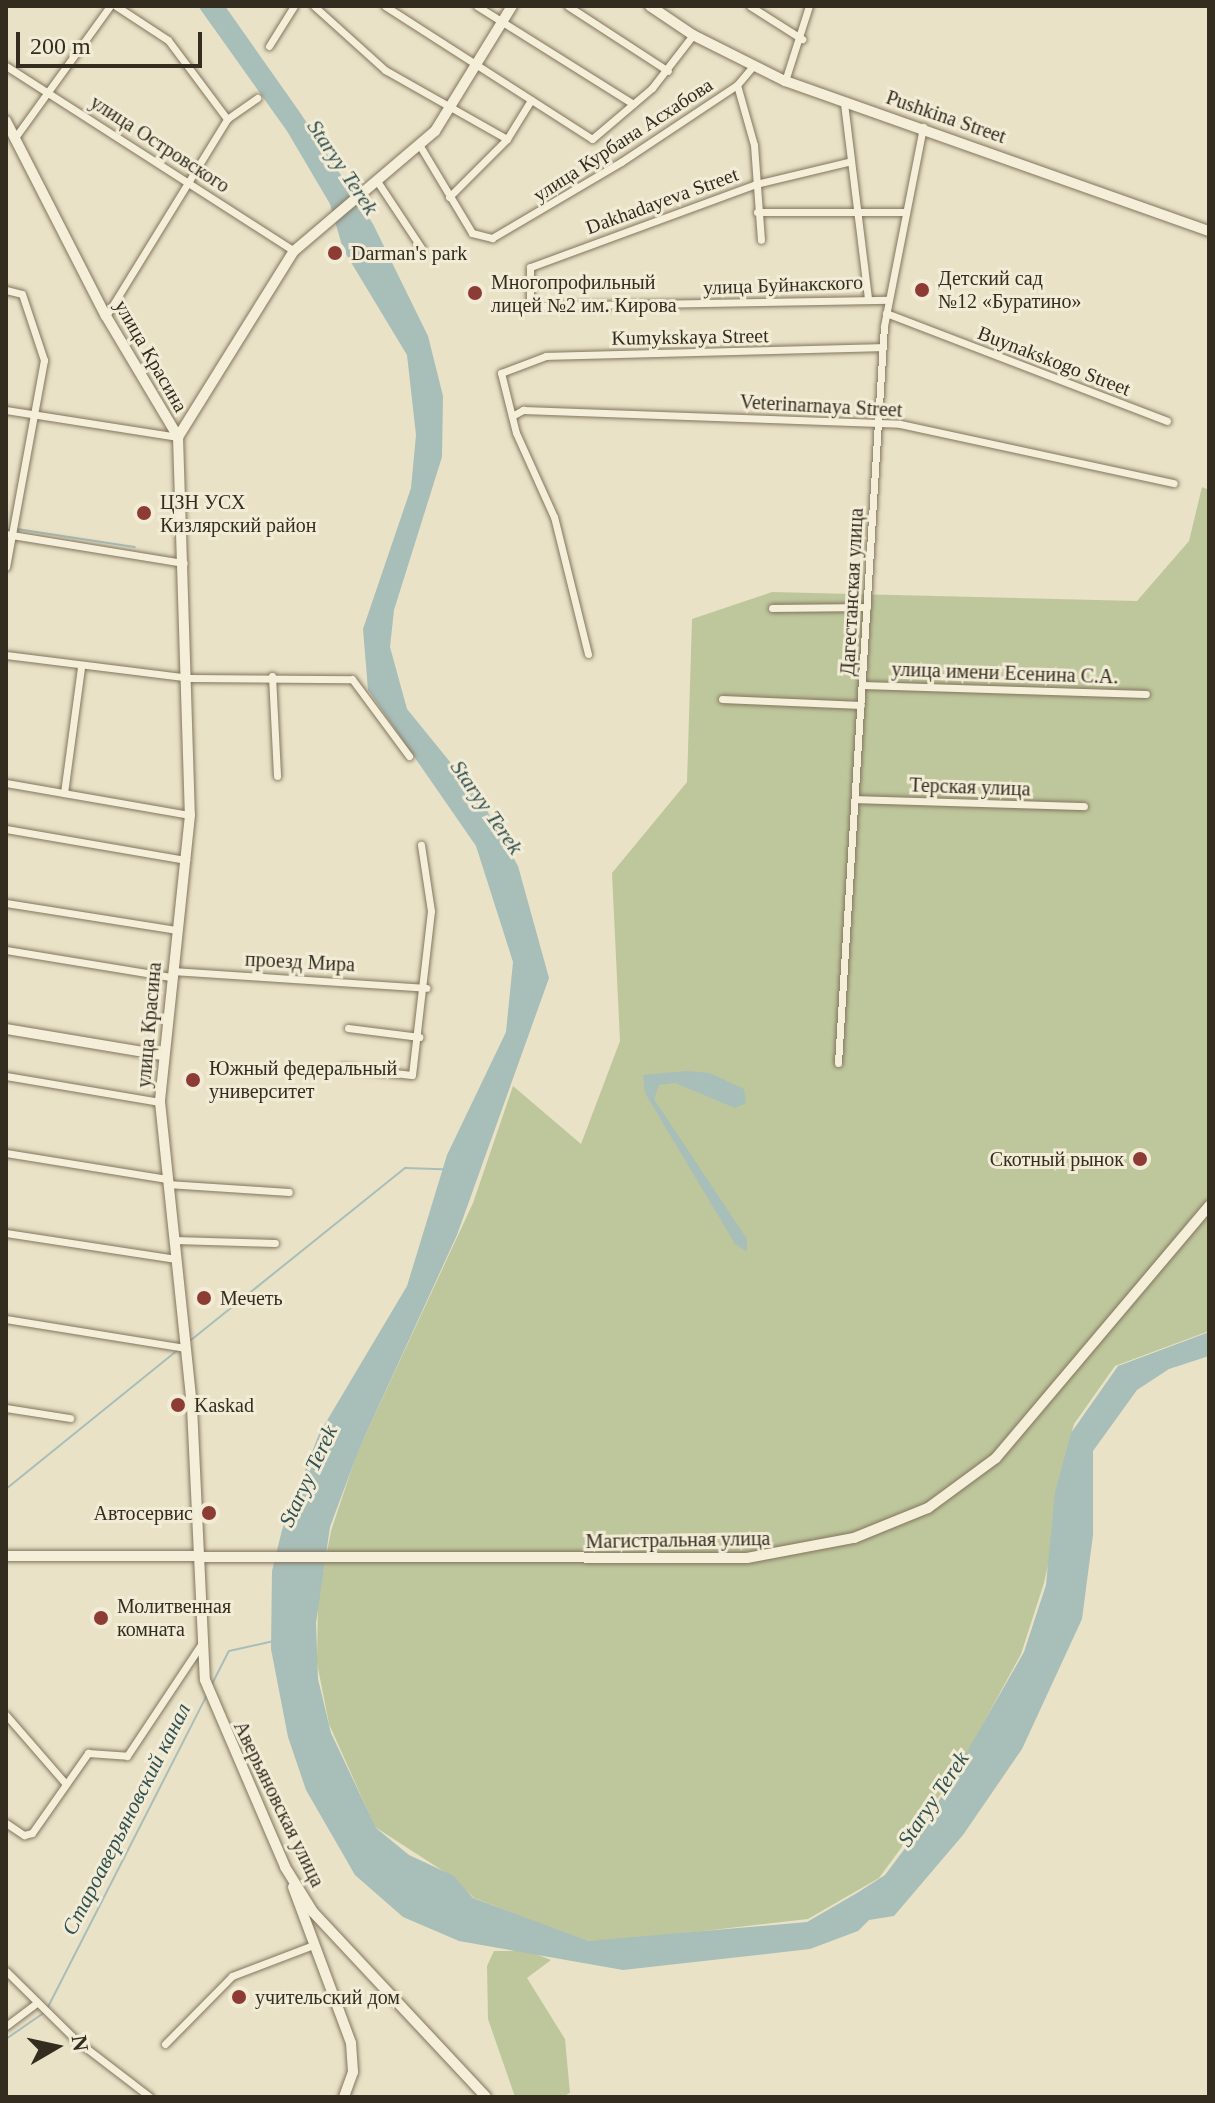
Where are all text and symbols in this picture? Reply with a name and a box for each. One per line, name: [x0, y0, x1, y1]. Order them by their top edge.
scale bar: [20, 16, 206, 66]
text: 200 m: [30, 33, 91, 59]
street label: улица Курбана Асхабова: [529, 73, 717, 207]
street label: Pushkina Street: [883, 85, 1009, 149]
street label: улица Островского: [86, 90, 234, 198]
water label: Staryy Terek: [302, 114, 384, 220]
street label: Dakhadayeva Street: [582, 162, 742, 240]
place label: Darman's park: [351, 241, 467, 265]
marker: Darman's park: [326, 244, 344, 262]
place label: Детский сад №12 «Буратино»: [938, 266, 1082, 313]
place label: Многопрофильный лицей №2 им. Кирова: [491, 270, 677, 317]
street label: улица Буйнакского: [703, 270, 863, 300]
marker: Детский сад №12 «Буратино»: [913, 281, 931, 299]
marker: Многопрофильный лицей №2 им. Кирова: [466, 284, 484, 302]
street label: улица Красина: [109, 296, 193, 416]
street label: Buynakskogo Street: [974, 321, 1134, 401]
street label: Kumykskaya Street: [611, 324, 769, 350]
street label: Veterinarnaya Street: [739, 390, 903, 422]
place label: ЦЗН УСХ Кизлярский район: [160, 490, 316, 537]
marker: ЦЗН УСХ Кизлярский район: [135, 504, 153, 522]
street label: Дагестанская улица: [836, 507, 868, 677]
street label: улица имени Есенина С.А.: [891, 657, 1119, 689]
water label: Staryy Terek: [445, 755, 529, 859]
street label: Терская улица: [909, 773, 1031, 801]
street label: проезд Мира: [244, 947, 356, 977]
street label: улица Красина: [132, 961, 166, 1089]
place label: Южный федеральный университет: [209, 1056, 397, 1103]
marker: Южный федеральный университет: [184, 1071, 202, 1089]
place label: Скотный рынок: [990, 1147, 1124, 1171]
marker: Скотный рынок: [1131, 1150, 1149, 1168]
place label: Мечеть: [220, 1286, 283, 1310]
marker: Мечеть: [195, 1289, 213, 1307]
place label: Kaskad: [194, 1393, 254, 1417]
marker: Kaskad: [169, 1396, 187, 1414]
water label: Staryy Terek: [273, 1421, 343, 1531]
place label: Автосервис: [94, 1501, 193, 1525]
marker: Автосервис: [200, 1504, 218, 1522]
street label: Магистральная улица: [585, 1526, 771, 1554]
place label: Молитвенная комната: [117, 1594, 231, 1641]
marker: Молитвенная комната: [92, 1609, 110, 1627]
water label: Староаверьяновский канал: [56, 1699, 196, 1939]
street label: Аверьяновская улица: [228, 1717, 330, 1891]
water label: Staryy Terek: [892, 1746, 974, 1852]
place label: учительский дом: [255, 1985, 400, 2009]
marker: учительский дом: [230, 1988, 248, 2006]
north arrow: [16, 2007, 96, 2087]
text: N: [67, 2033, 94, 2053]

